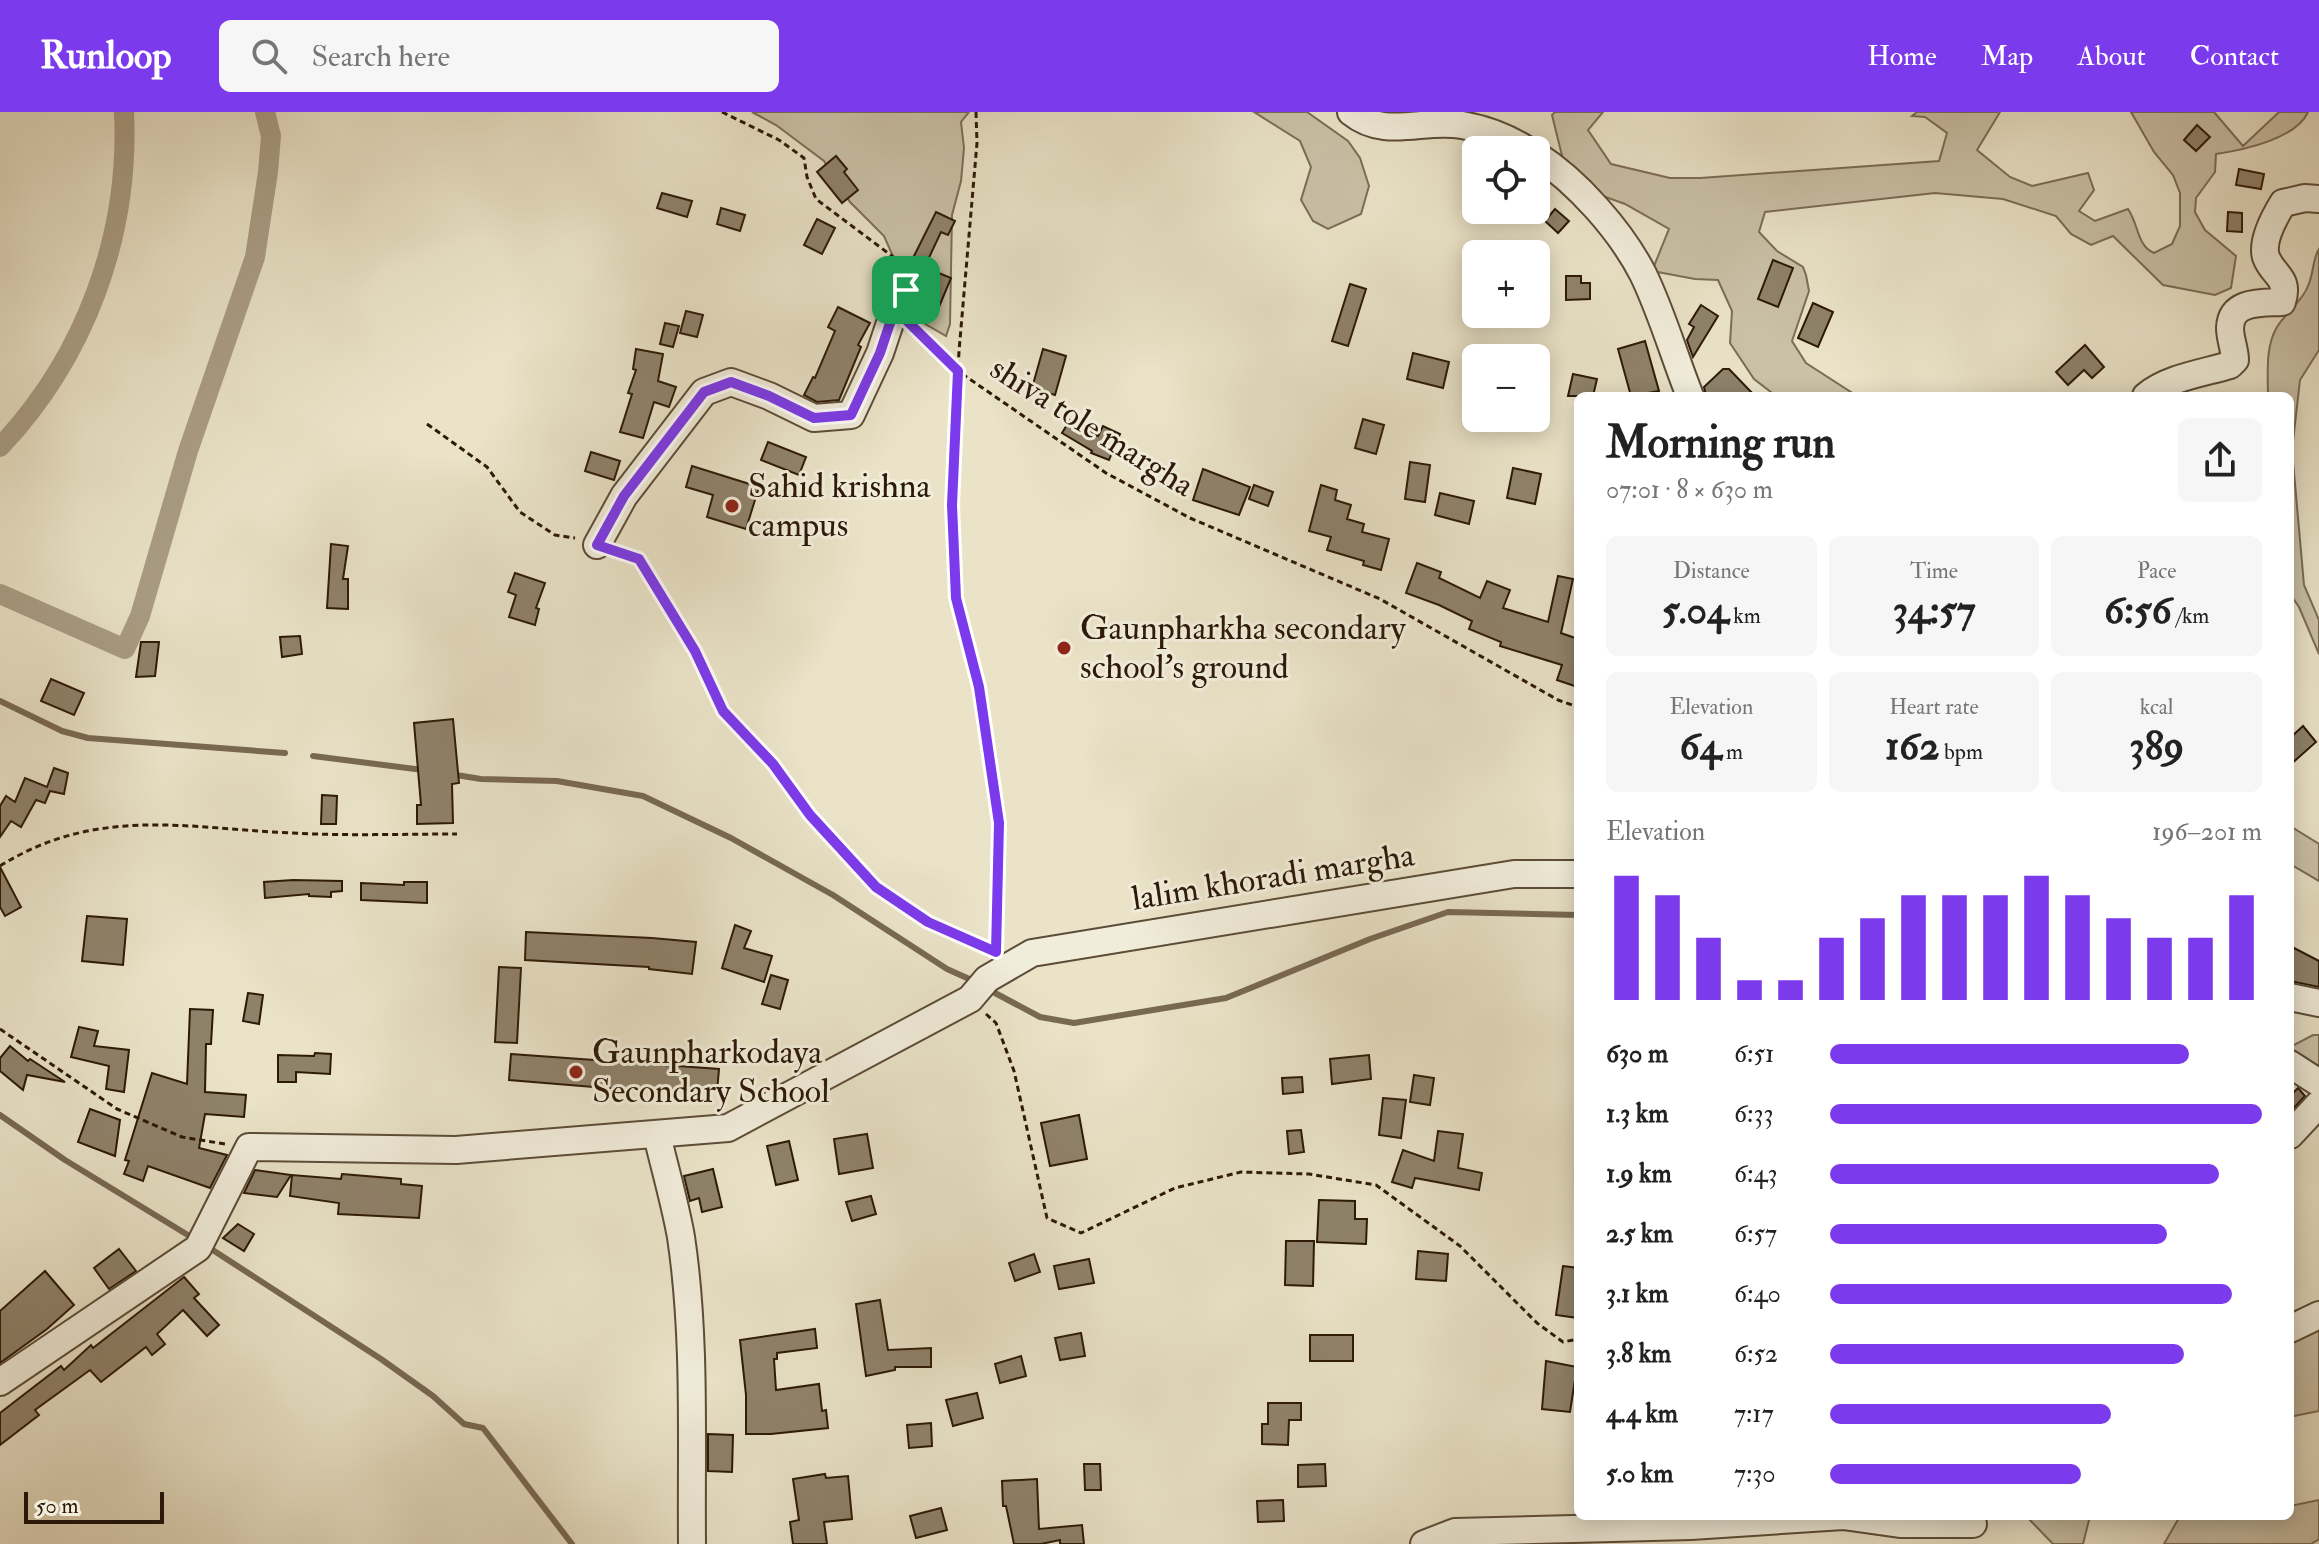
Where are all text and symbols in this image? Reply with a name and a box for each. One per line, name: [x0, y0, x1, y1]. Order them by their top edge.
search box: [219, 20, 779, 92]
text: Runloop: [40, 32, 171, 80]
icon: search: [247, 34, 291, 78]
text: Search here: [311, 38, 450, 75]
text: Home: [1867, 39, 1937, 74]
text: Map: [1981, 39, 2033, 74]
text: About: [2077, 39, 2146, 74]
text: Contact: [2190, 39, 2279, 74]
map controls: [1462, 136, 1550, 432]
button: locate: [1462, 136, 1550, 224]
button: +: [1462, 240, 1550, 328]
pin: [872, 256, 940, 324]
icon: arrive: [884, 268, 928, 312]
button: −: [1462, 344, 1550, 432]
street label: shiva tole margha: [982, 347, 1203, 507]
text: Morning run: [1606, 416, 1835, 471]
button: share: [2178, 418, 2262, 502]
place label: Sahid krishna campus: [748, 465, 931, 547]
text: 07:01 · 8 × 630 m: [1606, 474, 1773, 506]
marker: Sahid krishna campus: [723, 497, 741, 515]
text: Distance: [1673, 557, 1750, 585]
text: Time: [1910, 557, 1958, 585]
text: Pace: [2137, 557, 2176, 585]
text: 5.04: [1662, 585, 1729, 636]
text: 34:57: [1893, 585, 1975, 636]
text: 6:56: [2104, 585, 2172, 636]
text: km: [1729, 602, 1761, 630]
text: /km: [2172, 602, 2209, 630]
place label: Gaunpharkha secondary school's ground: [1080, 607, 1407, 689]
marker: Gaunpharkha secondary school's ground: [1055, 639, 1073, 657]
text: Elevation: [1669, 693, 1753, 721]
text: Heart rate: [1889, 693, 1979, 721]
text: kcal: [2140, 693, 2174, 721]
text: 64: [1680, 721, 1721, 772]
text: 162: [1885, 721, 1939, 772]
text: 389: [2129, 721, 2184, 772]
text: m: [1721, 738, 1743, 766]
text: bpm: [1939, 738, 1983, 766]
text: Elevation: [1606, 816, 1705, 848]
text: 196–201 m: [2152, 816, 2262, 848]
street label: lalim khoradi margha: [1129, 833, 1418, 921]
place label: Gaunpharkodaya Secondary School: [592, 1031, 830, 1113]
text: 630 m: [1606, 1038, 1668, 1070]
text: 6:51: [1734, 1038, 1774, 1070]
marker: Gaunpharkodaya Secondary School: [567, 1063, 585, 1081]
text: 1.3 km: [1606, 1098, 1668, 1130]
text: 6:33: [1734, 1098, 1774, 1130]
text: 1.9 km: [1606, 1158, 1672, 1190]
text: 6:43: [1734, 1158, 1778, 1190]
text: 2.5 km: [1606, 1218, 1673, 1250]
text: 6:57: [1734, 1218, 1777, 1250]
text: 3.1 km: [1606, 1278, 1668, 1310]
text: 6:40: [1734, 1278, 1781, 1310]
text: 3.8 km: [1606, 1338, 1671, 1370]
text: 6:52: [1734, 1338, 1778, 1370]
text: 4.4 km: [1606, 1398, 1678, 1430]
text: 7:17: [1734, 1398, 1774, 1430]
text: 5.0 km: [1606, 1458, 1673, 1490]
text: 7:30: [1734, 1458, 1776, 1490]
scale bar: [24, 1488, 164, 1524]
text: 50 m: [36, 1492, 78, 1520]

